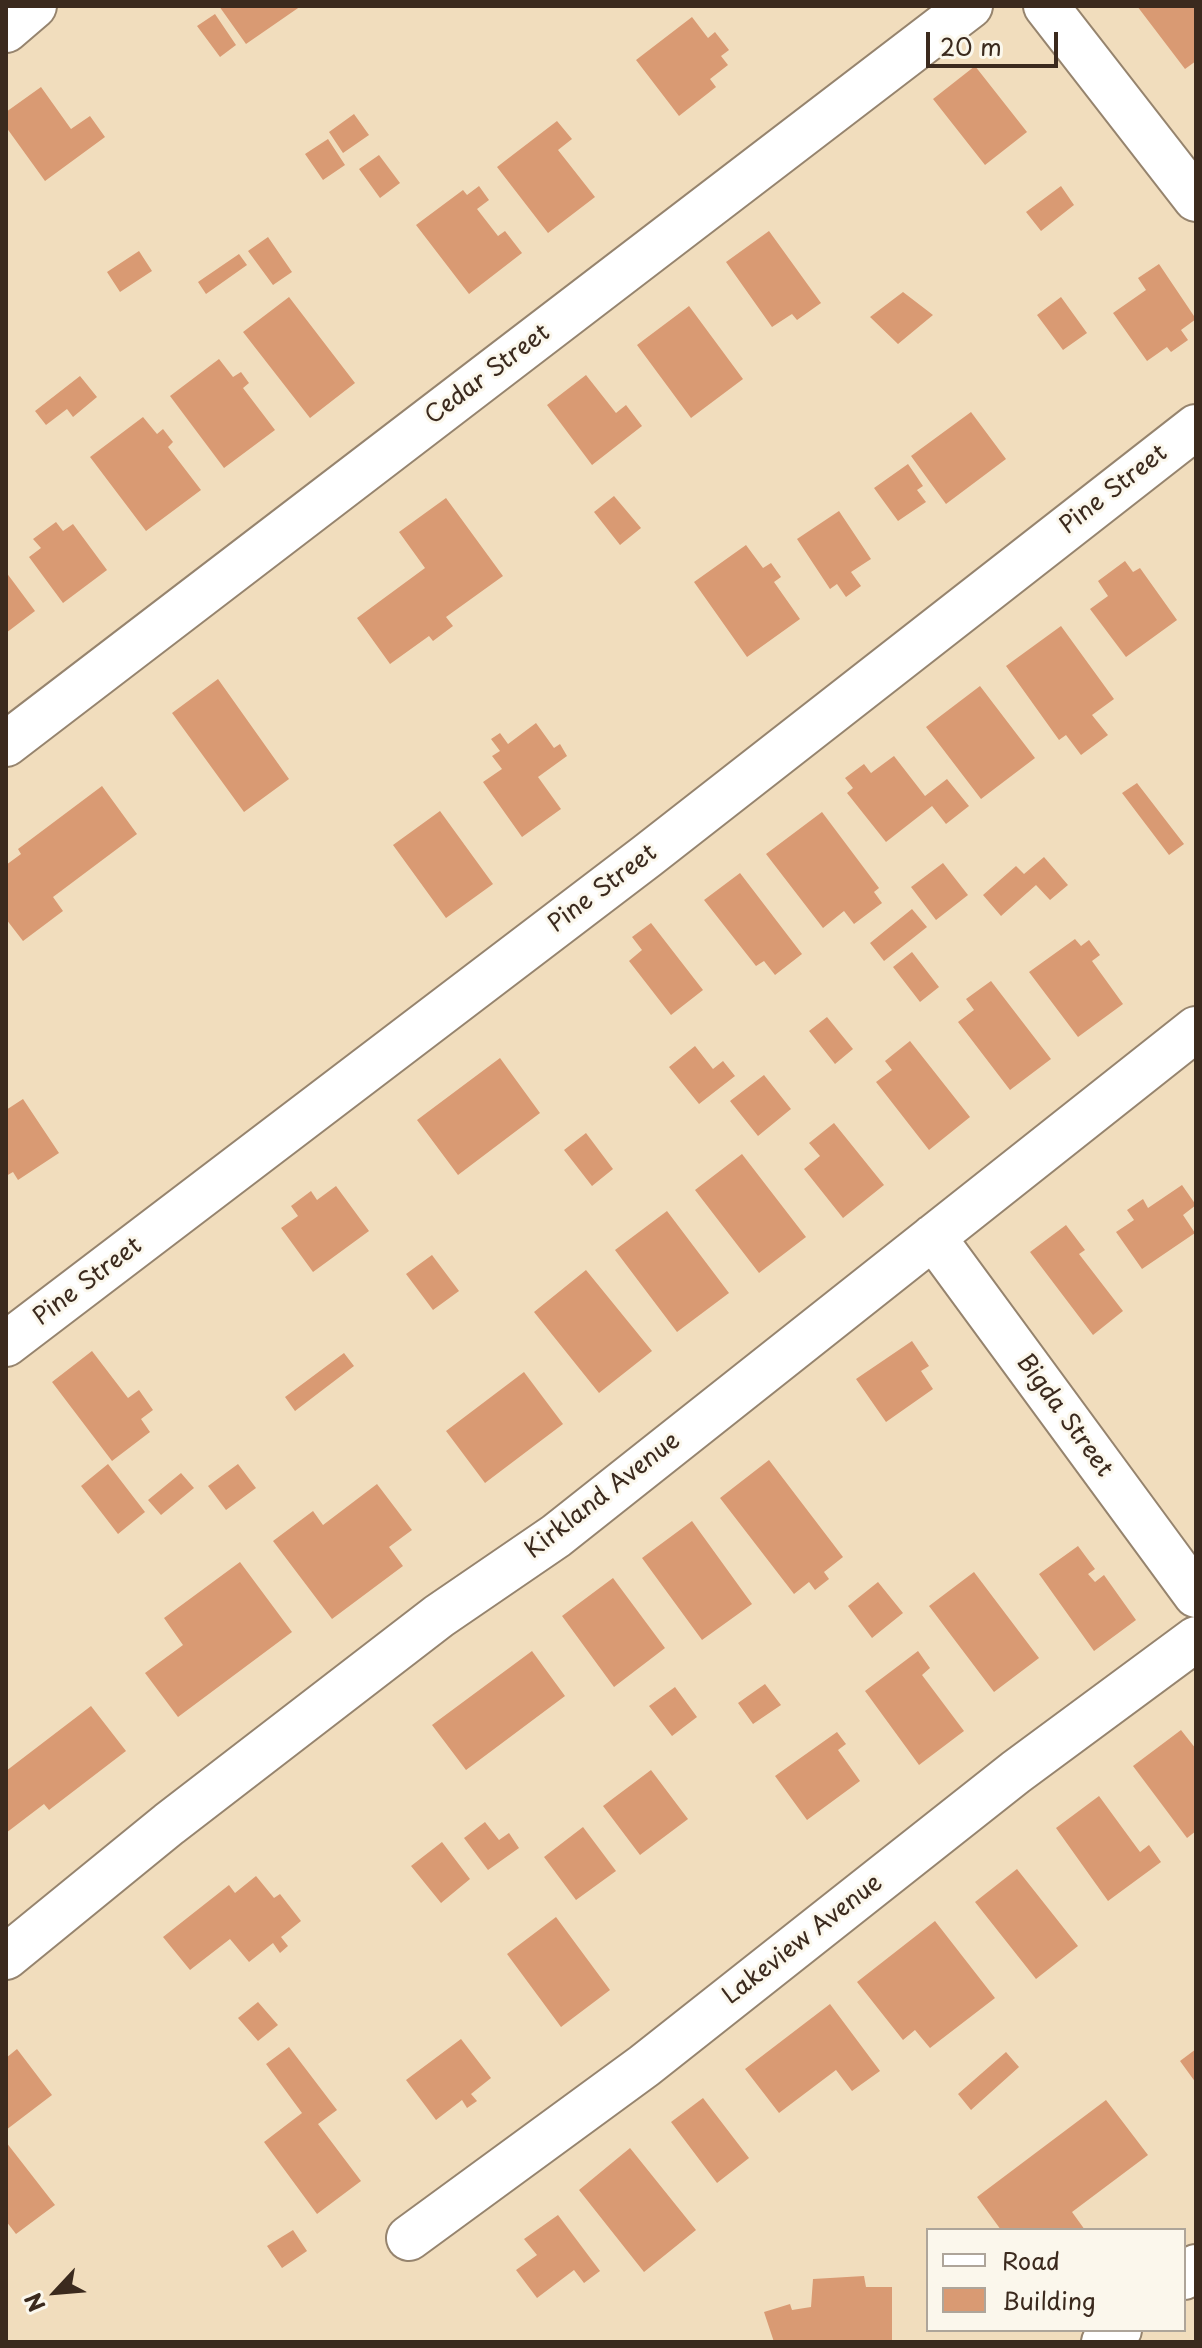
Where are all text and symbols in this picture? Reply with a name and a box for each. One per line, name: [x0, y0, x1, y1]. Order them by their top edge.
scale bar: [930, 16, 1062, 66]
text: 20 m: [940, 28, 1002, 64]
street label: Cedar Street: [420, 319, 556, 431]
street label: Pine Street: [1055, 439, 1173, 541]
street label: Pine Street: [543, 839, 663, 939]
street label: Pine Street: [28, 1232, 148, 1332]
street label: Bigda Street: [1010, 1349, 1118, 1483]
street label: Kirkland Avenue: [520, 1427, 686, 1565]
street label: Lakeview Avenue: [718, 1869, 888, 2011]
legend: [926, 2228, 1186, 2332]
text: Road: [1002, 2242, 1060, 2278]
north arrow: [16, 2252, 96, 2332]
text: Building: [1002, 2282, 1096, 2318]
text: N: [15, 2288, 53, 2318]

